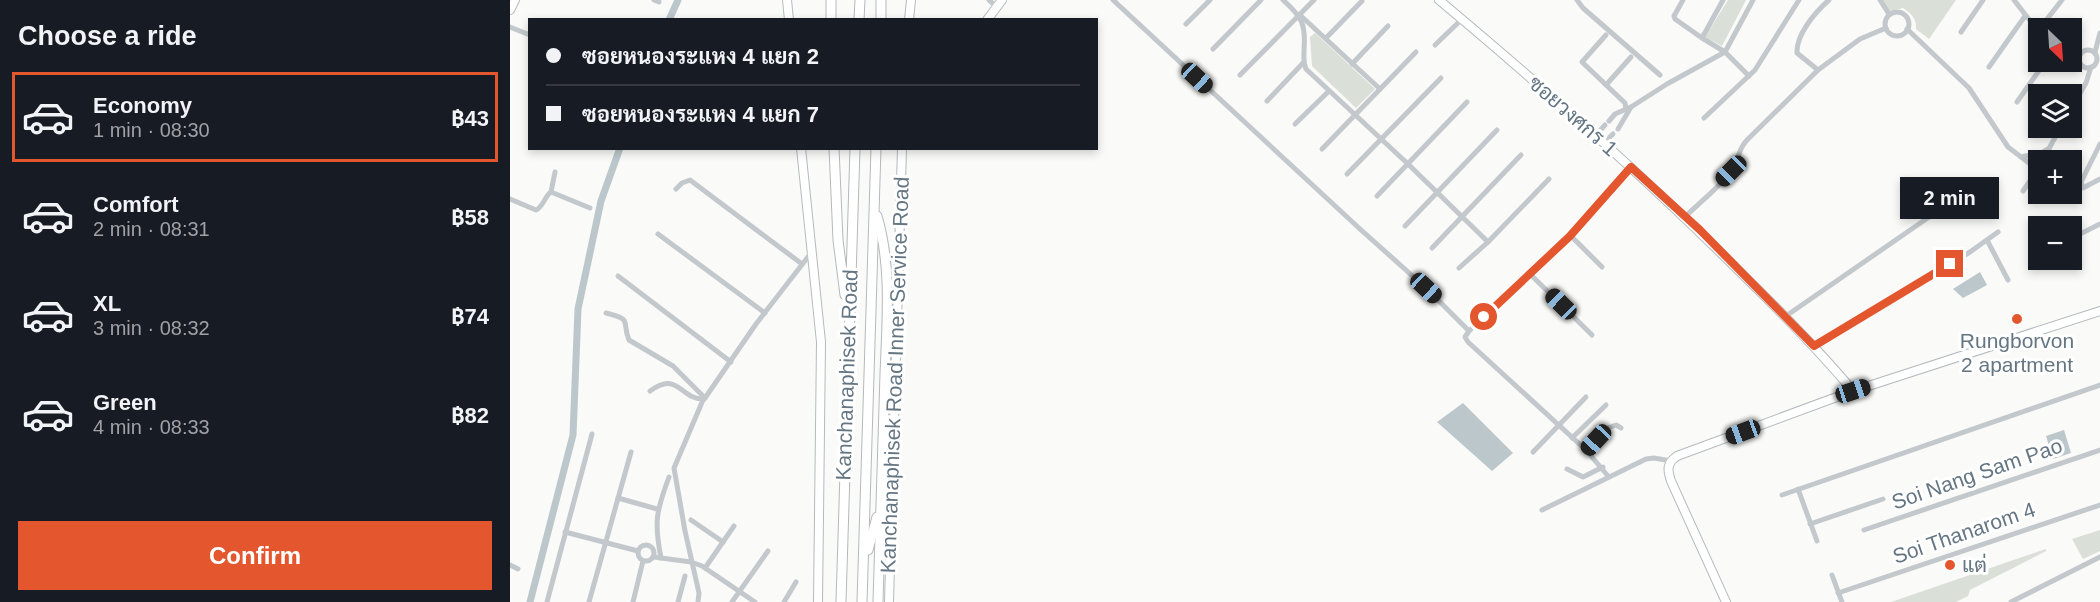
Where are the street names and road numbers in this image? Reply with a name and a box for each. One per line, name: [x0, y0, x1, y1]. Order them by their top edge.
street label: ซอยวงศกร 1: [1524, 71, 1622, 160]
street label: Kanchanaphisek Road Inner Service Road: [876, 176, 913, 574]
street label: Kanchanaphisek Road: [831, 269, 862, 481]
street label: Soi Nang Sam Pao: [1889, 434, 2065, 513]
street label: Soi Thanarom 4: [1890, 497, 2038, 568]

